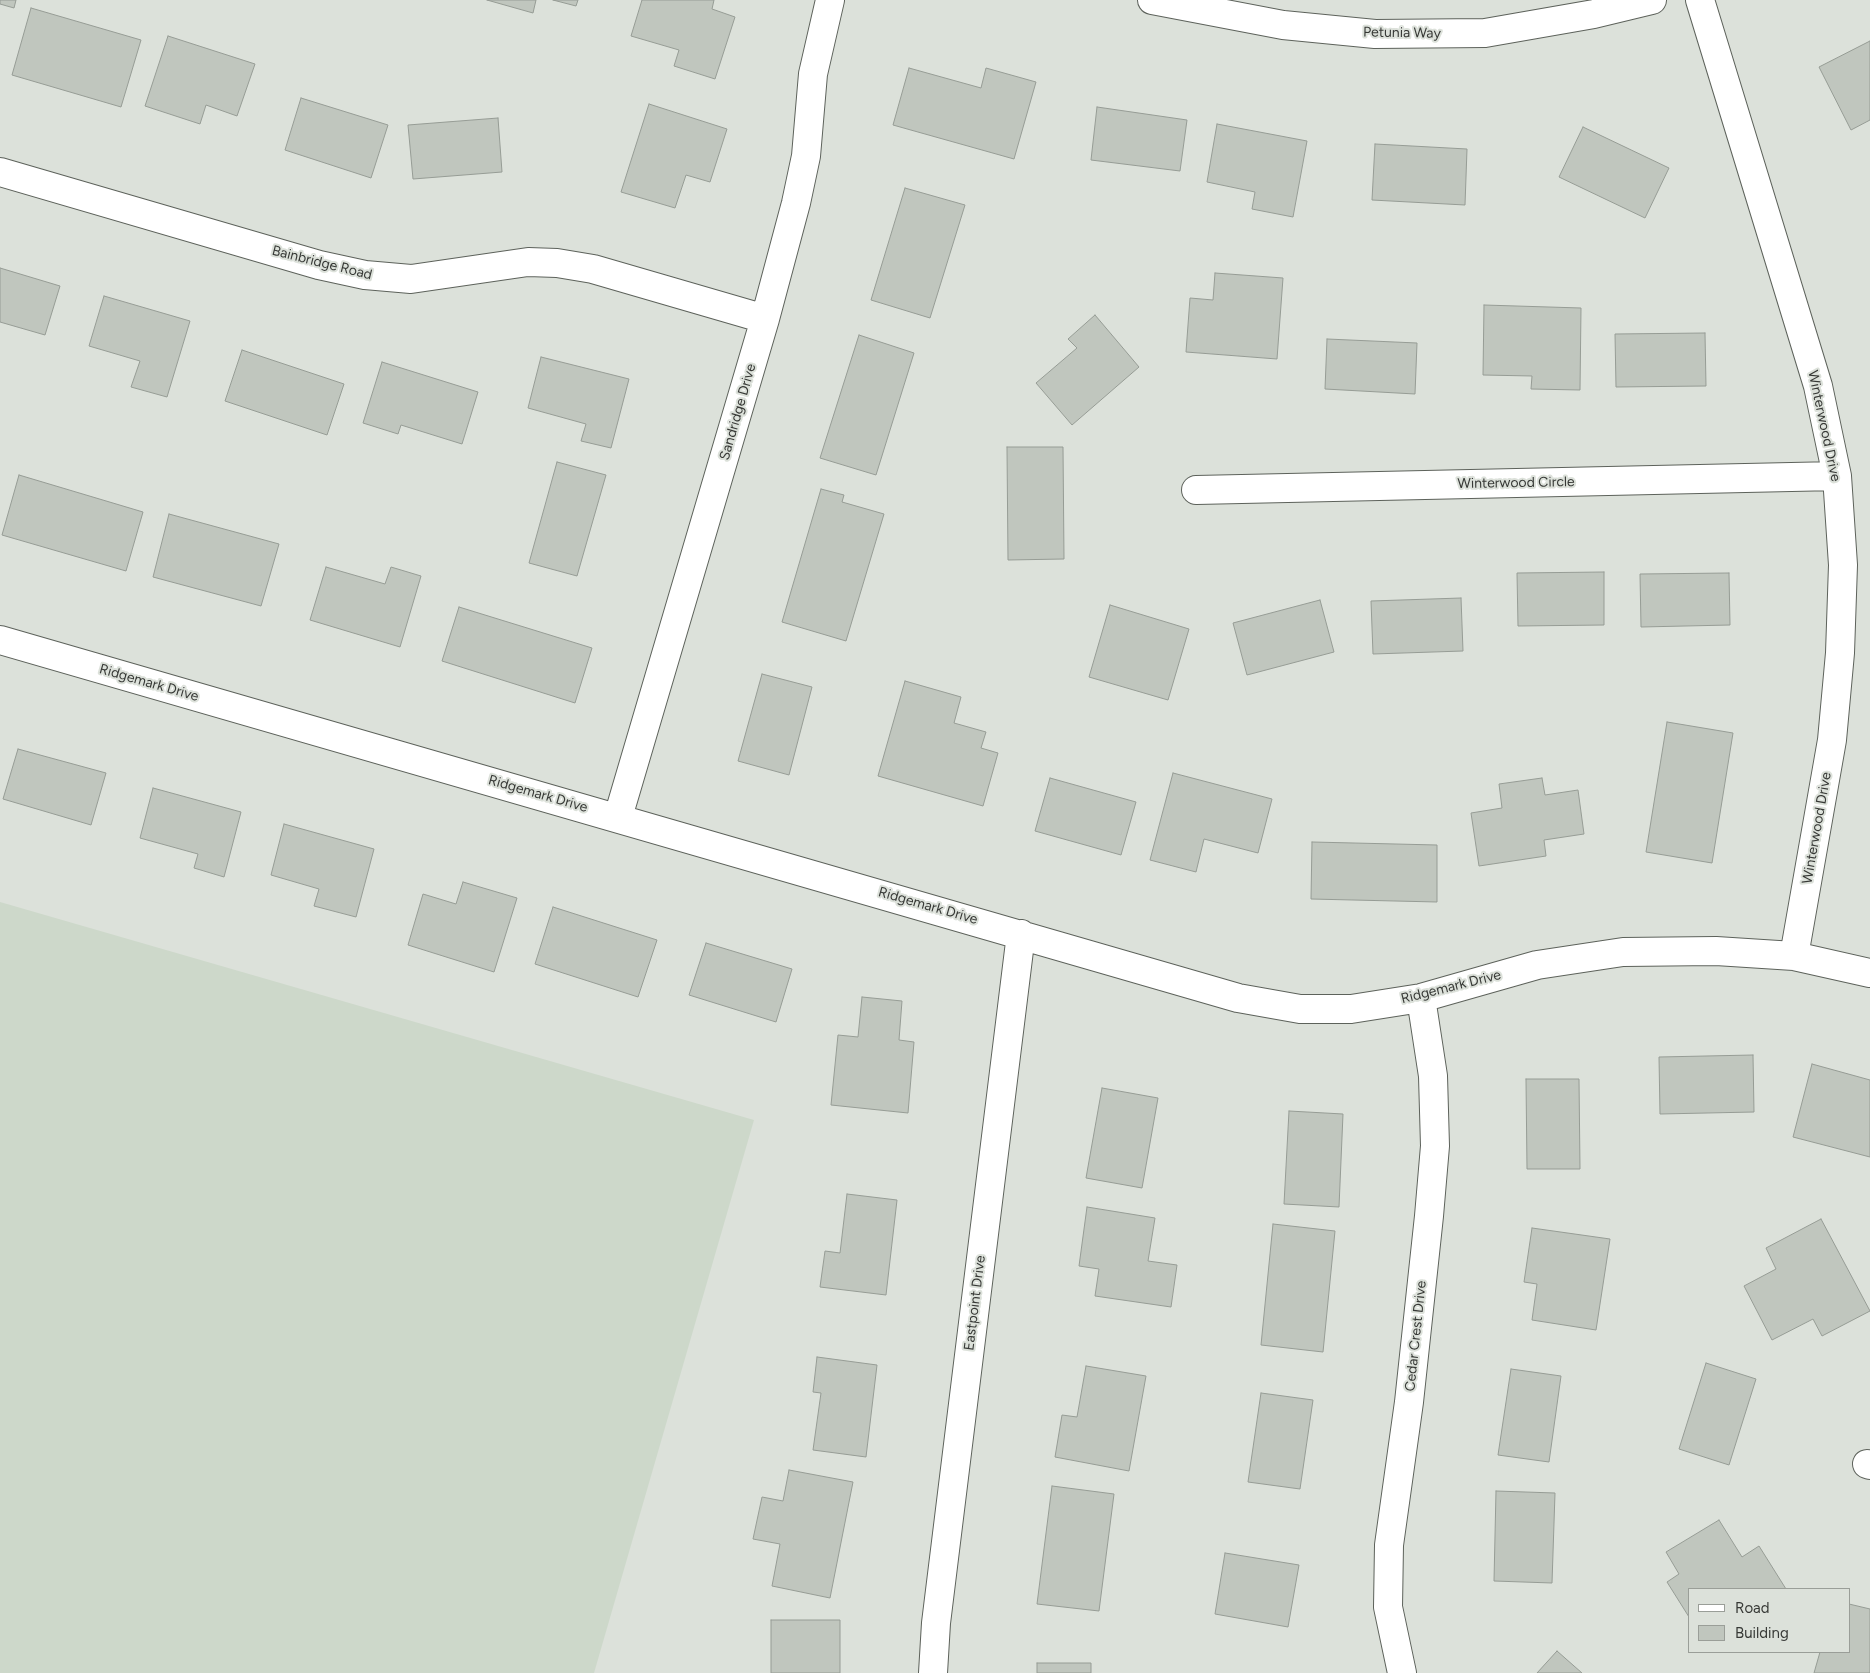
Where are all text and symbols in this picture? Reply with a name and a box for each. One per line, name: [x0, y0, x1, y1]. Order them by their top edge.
street label: Petunia Way: [1363, 24, 1441, 42]
street label: Bainbridge Road: [270, 242, 374, 284]
street label: Sandridge Drive: [716, 362, 760, 462]
street label: Winterwood Drive: [1804, 369, 1844, 483]
street label: Winterwood Circle: [1457, 474, 1575, 492]
street label: Ridgemark Drive: [97, 661, 201, 705]
street label: Winterwood Drive: [1799, 771, 1835, 885]
street label: Ridgemark Drive: [486, 772, 590, 816]
street label: Ridgemark Drive: [876, 884, 980, 928]
street label: Ridgemark Drive: [1399, 966, 1503, 1008]
street label: Eastpoint Drive: [961, 1254, 989, 1352]
street label: Cedar Crest Drive: [1402, 1280, 1430, 1392]
legend: [1688, 1588, 1850, 1653]
text: Road: [1735, 1599, 1770, 1617]
text: Building: [1735, 1624, 1789, 1642]

